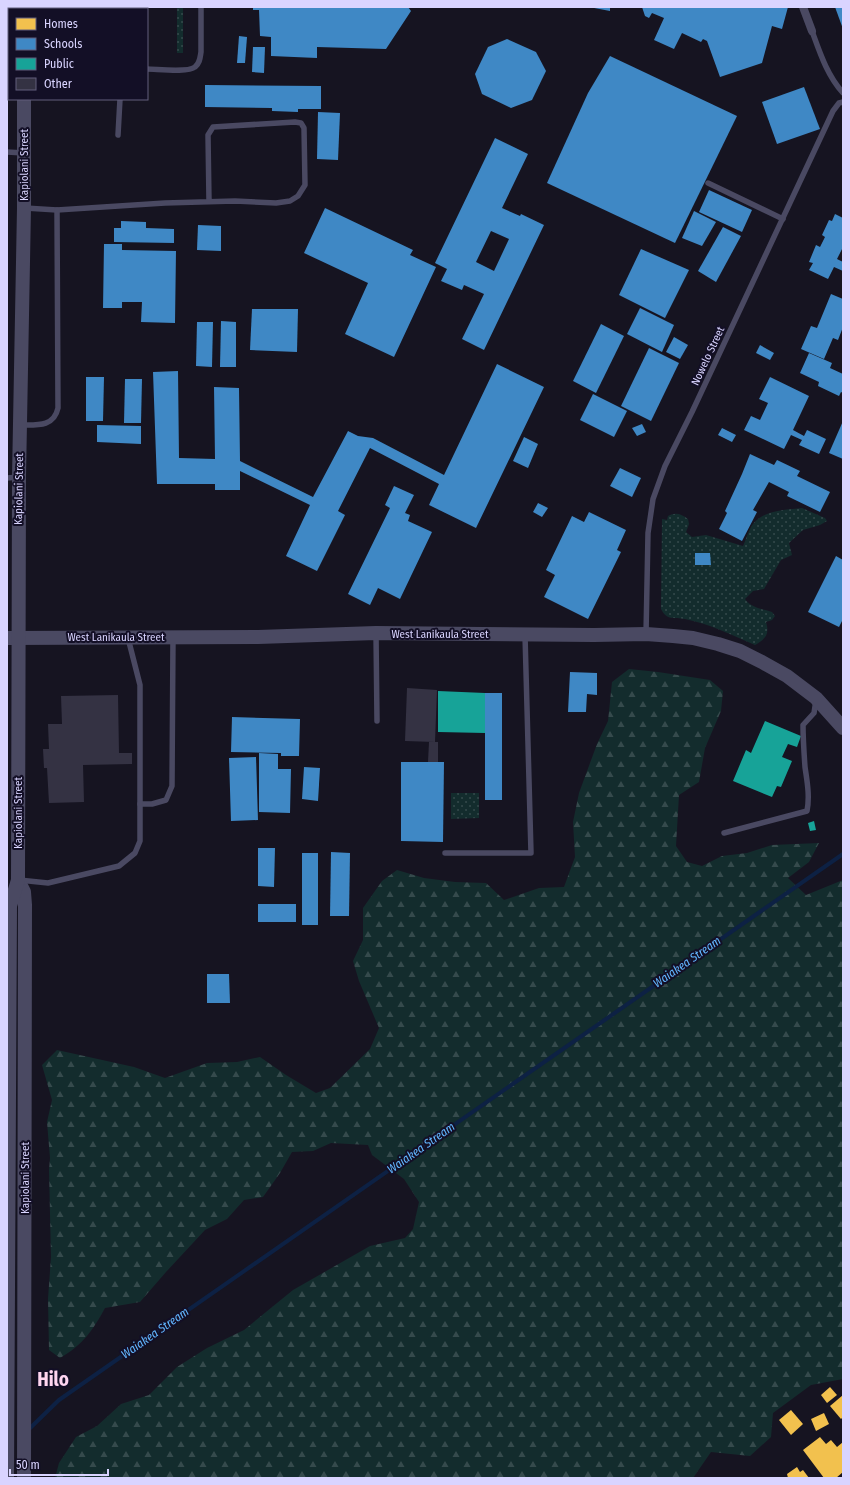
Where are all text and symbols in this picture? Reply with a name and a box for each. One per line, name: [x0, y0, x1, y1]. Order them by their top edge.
legend: [8, 8, 148, 100]
text: Homes: [44, 17, 78, 31]
text: Schools: [44, 37, 82, 51]
text: Public: [44, 57, 74, 71]
text: Other: [44, 77, 73, 91]
street label: Kapiolani Street: [18, 129, 31, 201]
street label: Nowelo Street: [689, 324, 727, 387]
street label: Kapiolani Street: [12, 452, 26, 525]
street label: West Lanikaula Street: [391, 628, 489, 641]
street label: West Lanikaula Street: [67, 631, 165, 644]
street label: Kapiolani Street: [12, 777, 25, 849]
water label: Waiakea Stream: [650, 933, 724, 991]
water label: Waiakea Stream: [384, 1119, 458, 1177]
street label: Kapiolani Street: [19, 1142, 32, 1214]
water label: Waiakea Stream: [118, 1304, 192, 1362]
district label: Hilo: [37, 1368, 69, 1391]
scale bar: [10, 1451, 108, 1477]
text: 50 m: [16, 1458, 40, 1472]

